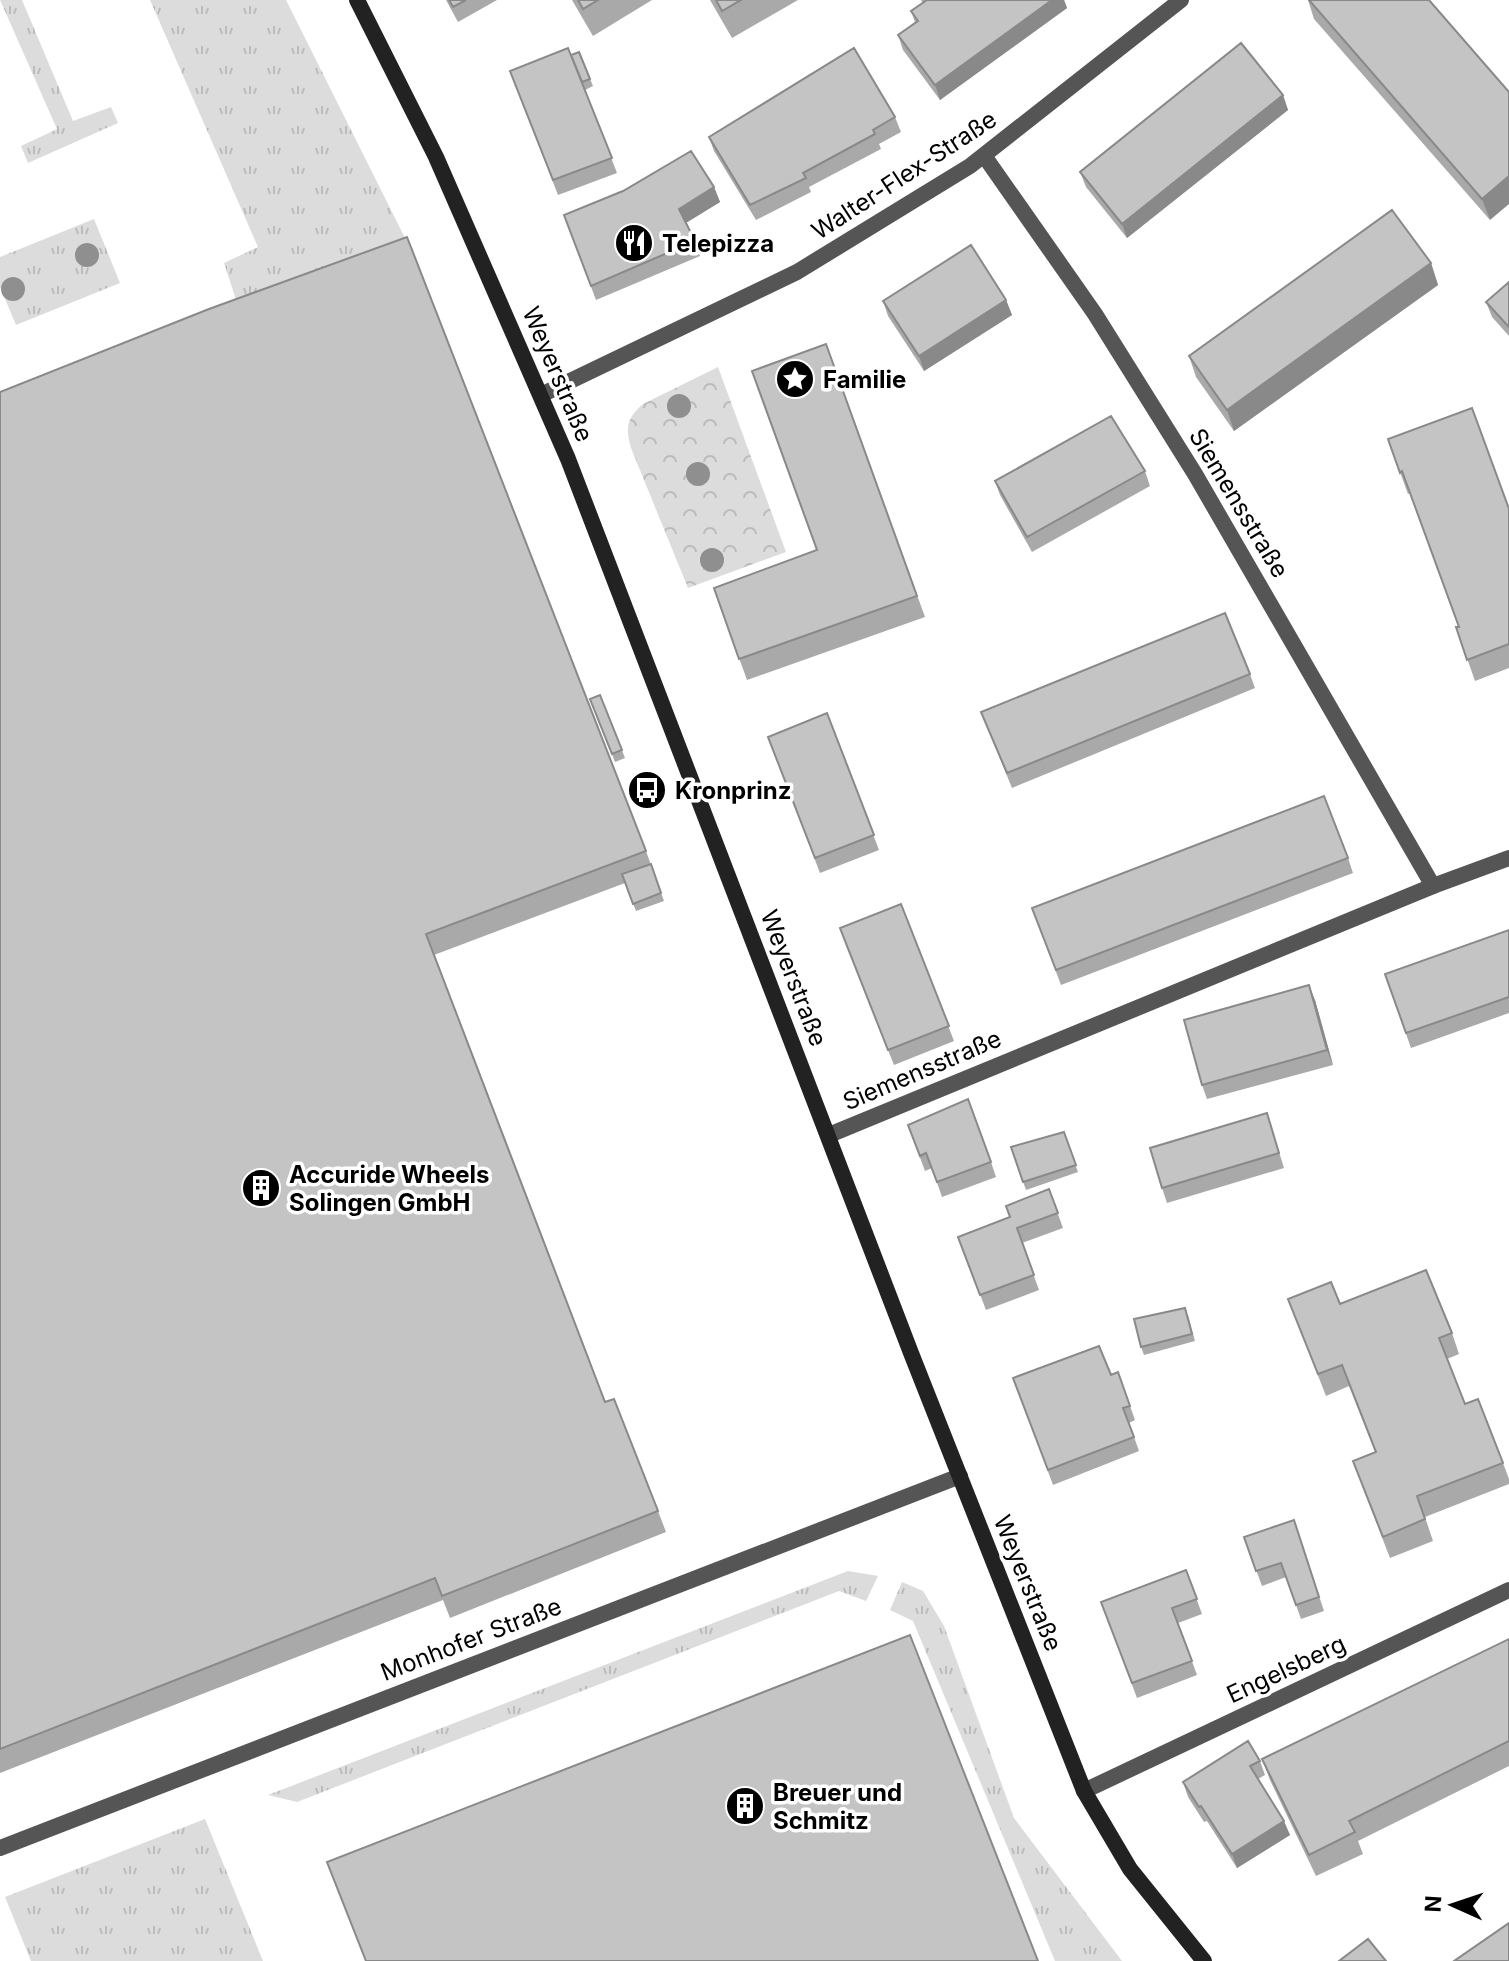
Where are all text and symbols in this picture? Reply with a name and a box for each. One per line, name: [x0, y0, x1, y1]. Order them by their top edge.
street label: Walter-Flex-Straße: [806, 104, 1002, 246]
restaurant icon: Telepizza: [613, 222, 655, 264]
place label: Telepizza: [662, 229, 774, 258]
street label: Weyerstraße: [517, 302, 599, 446]
place icon: Familie: [774, 358, 816, 400]
place label: Familie: [823, 365, 906, 394]
street label: Siemensstraße: [1183, 423, 1295, 583]
bus stop icon: Kronprinz: [626, 769, 668, 811]
place label: Kronprinz: [675, 776, 791, 805]
street label: Weyerstraße: [755, 906, 833, 1050]
street label: Siemensstraße: [839, 1024, 1005, 1116]
place label: Accuride Wheels Solingen GmbH: [289, 1160, 490, 1217]
building icon: Accuride Wheels Solingen GmbH: [240, 1167, 282, 1209]
street label: Weyerstraße: [988, 1511, 1068, 1655]
street label: Monhofer Straße: [376, 1591, 566, 1687]
street label: Engelsberg: [1222, 1629, 1350, 1709]
place label: Breuer und Schmitz: [773, 1778, 902, 1835]
building icon: Breuer und Schmitz: [724, 1785, 766, 1827]
north arrow: [1413, 1865, 1493, 1945]
text: N: [1420, 1895, 1446, 1913]

